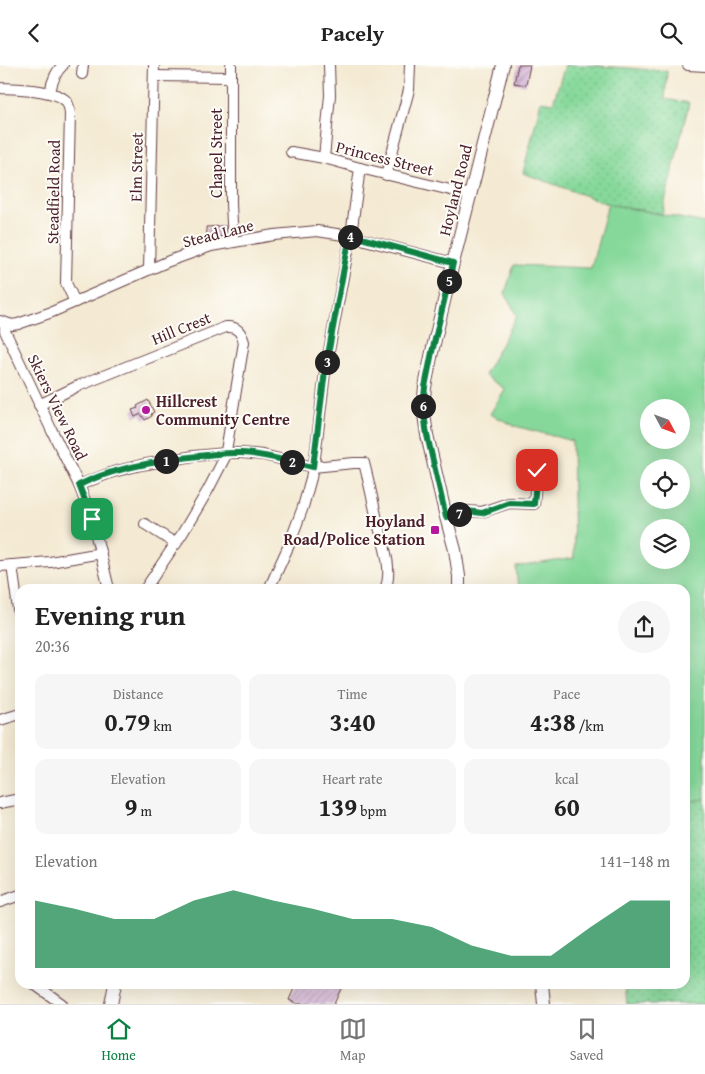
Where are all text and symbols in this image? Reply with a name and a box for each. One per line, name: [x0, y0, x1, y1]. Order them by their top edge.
text: Pacely: [321, 17, 384, 49]
icon: back: [20, 19, 48, 47]
icon: search: [657, 19, 685, 47]
street label: Chapel Street: [204, 108, 228, 198]
street label: Elm Street: [123, 132, 149, 202]
street label: Princess Street: [334, 134, 437, 182]
street label: Steadfield Road: [40, 139, 66, 244]
street label: Hoyland Road: [432, 141, 478, 238]
street label: Stead Lane: [180, 213, 256, 253]
pin: 4: [338, 225, 362, 249]
text: 4: [347, 227, 354, 247]
pin: 5: [436, 269, 462, 293]
text: 5: [446, 271, 453, 291]
street label: Hill Crest: [148, 305, 215, 351]
pin: 3: [314, 349, 340, 375]
street label: Skiers View Road: [22, 350, 94, 464]
text: 3: [324, 352, 331, 372]
place label: Hillcrest Community Centre: [156, 389, 290, 431]
pin: 6: [410, 393, 436, 419]
text: 6: [420, 396, 427, 416]
north arrow: [640, 399, 690, 449]
map controls: [640, 399, 690, 569]
marker: Hillcrest Community Centre: [140, 404, 152, 416]
pin: 1: [154, 449, 178, 473]
pin: 2: [280, 449, 304, 475]
pin: [516, 449, 558, 491]
text: 1: [163, 451, 170, 471]
text: 2: [289, 452, 296, 472]
icon: check: [523, 456, 551, 484]
button: locate: [640, 459, 690, 509]
pin: [71, 498, 113, 540]
pin: 7: [446, 501, 472, 527]
text: 7: [456, 504, 463, 524]
icon: arrive: [78, 505, 106, 533]
place label: Hoyland Road/Police Station: [283, 509, 426, 551]
button: layers: [640, 519, 690, 569]
marker: Hoyland Road/Police Station: [429, 524, 441, 536]
text: Evening run: [35, 594, 186, 635]
button: share: [618, 601, 670, 653]
text: 20:36: [35, 634, 70, 658]
text: Distance: [113, 684, 163, 704]
text: Time: [338, 684, 367, 704]
text: Pace: [553, 684, 580, 704]
text: 0.79: [104, 704, 150, 740]
text: 3:40: [330, 704, 375, 740]
text: 4:38: [530, 704, 576, 740]
text: km: [150, 716, 172, 736]
text: /km: [576, 716, 604, 736]
text: Elevation: [111, 769, 166, 789]
text: Heart rate: [322, 769, 383, 789]
text: kcal: [555, 769, 579, 789]
text: 9: [124, 789, 137, 825]
text: 139: [318, 789, 357, 825]
text: 60: [554, 789, 580, 825]
text: m: [137, 801, 152, 821]
text: bpm: [357, 801, 387, 821]
text: Elevation: [35, 849, 98, 873]
text: 141–148 m: [600, 849, 670, 873]
tab: Home: [101, 1015, 136, 1065]
tab: Map: [339, 1015, 367, 1065]
tab: Saved: [570, 1015, 604, 1065]

